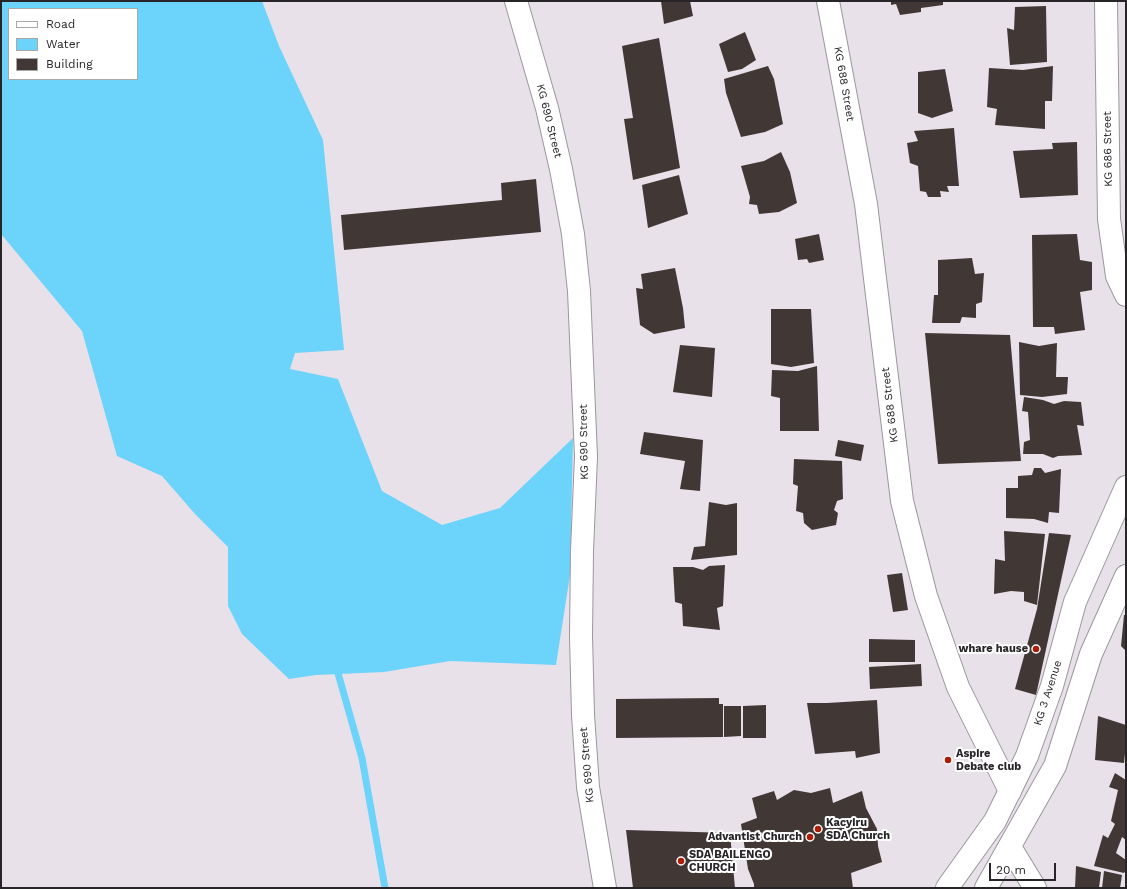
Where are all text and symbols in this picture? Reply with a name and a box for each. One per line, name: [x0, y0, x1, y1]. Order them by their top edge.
legend: [8, 8, 138, 80]
text: Road: [46, 17, 75, 31]
text: Water: [46, 37, 80, 51]
street label: KG 688 Street: [831, 46, 857, 122]
text: Building: [46, 57, 93, 71]
street label: KG 690 Street: [533, 83, 565, 159]
street label: KG 686 Street: [1101, 111, 1115, 187]
street label: KG 688 Street: [879, 367, 901, 443]
street label: KG 690 Street: [577, 404, 591, 480]
place label: whare hause: [959, 642, 1028, 656]
marker: whare hause: [1031, 644, 1041, 654]
street label: KG 3 Avenue: [1031, 659, 1065, 727]
street label: KG 690 Street: [577, 727, 597, 803]
place label: Aspire Debate club: [956, 747, 1021, 773]
marker: Aspire Debate club: [943, 755, 953, 765]
place label: Kacyiru SDA Church: [826, 816, 890, 842]
marker: Kacyiru SDA Church: [813, 824, 823, 834]
place label: Advantist Church: [708, 830, 802, 844]
marker: Advantist Church: [805, 832, 815, 842]
place label: SDA BAILENGO CHURCH: [689, 848, 771, 874]
scale bar: [991, 855, 1058, 881]
marker: SDA BAILENGO CHURCH: [676, 856, 686, 866]
text: 20 m: [996, 863, 1026, 877]

